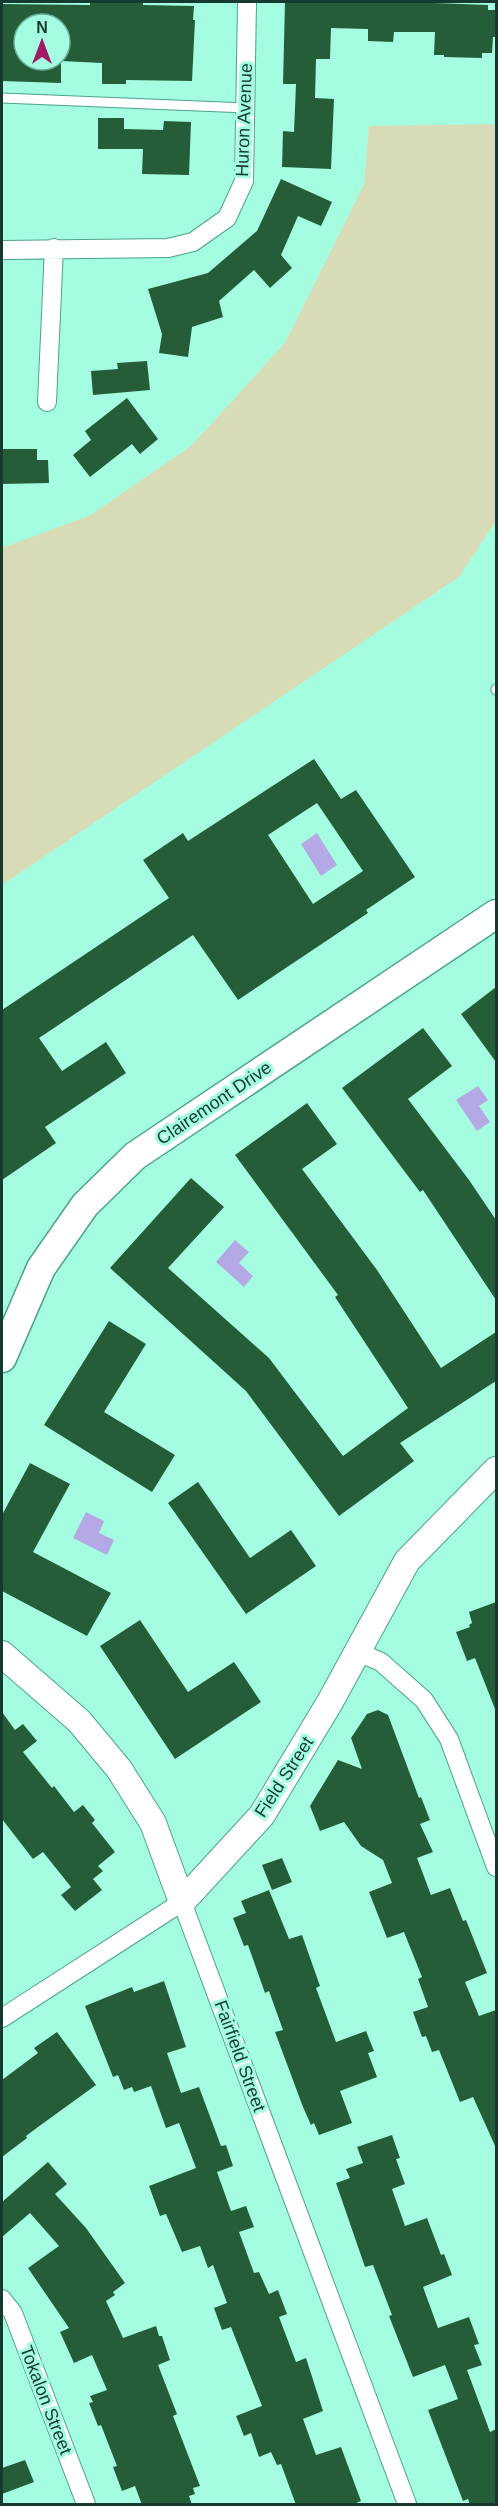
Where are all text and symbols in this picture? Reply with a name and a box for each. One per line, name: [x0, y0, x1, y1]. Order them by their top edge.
north arrow: [12, 12, 72, 72]
text: N: [36, 19, 48, 36]
street label: Huron Avenue: [232, 63, 256, 177]
street label: Clairemont Drive: [153, 1057, 275, 1149]
street label: Field Street: [251, 1733, 317, 1821]
street label: Fairfield Street: [211, 1998, 269, 2114]
street label: Tokalon Street: [16, 2343, 76, 2457]

